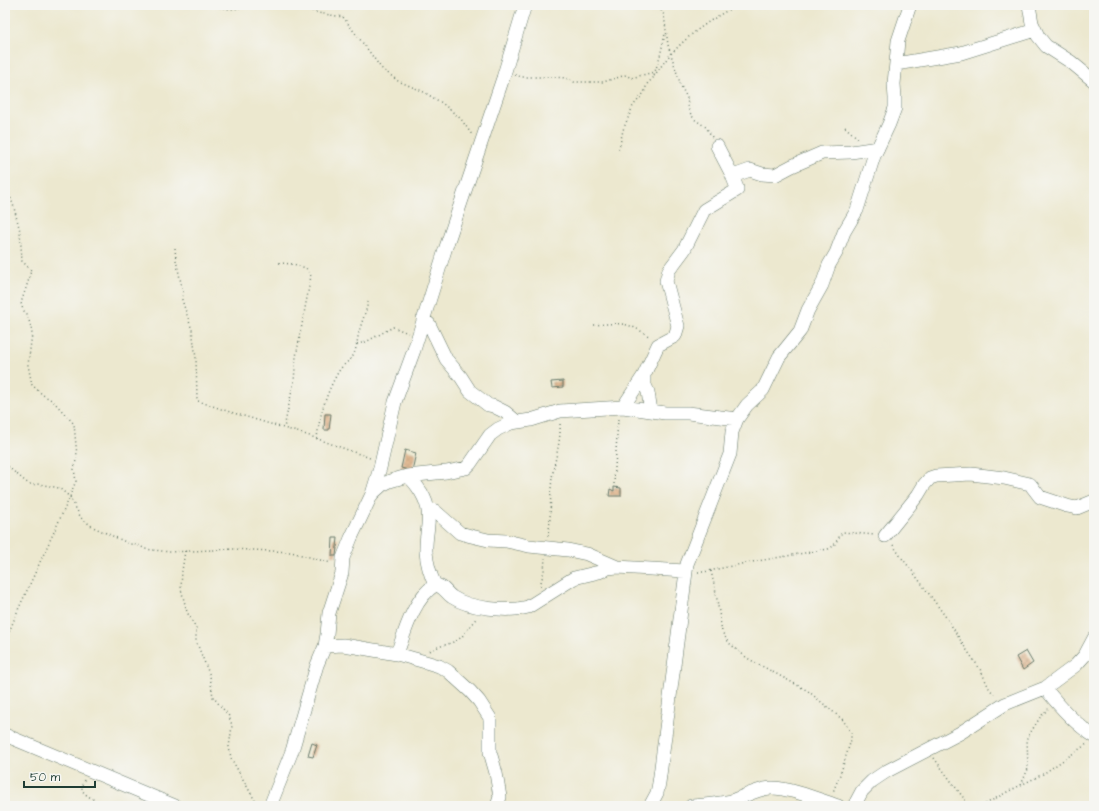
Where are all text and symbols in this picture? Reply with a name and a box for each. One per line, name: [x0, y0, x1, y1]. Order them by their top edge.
scale bar: [24, 763, 95, 789]
text: 50 m: [30, 769, 61, 786]

